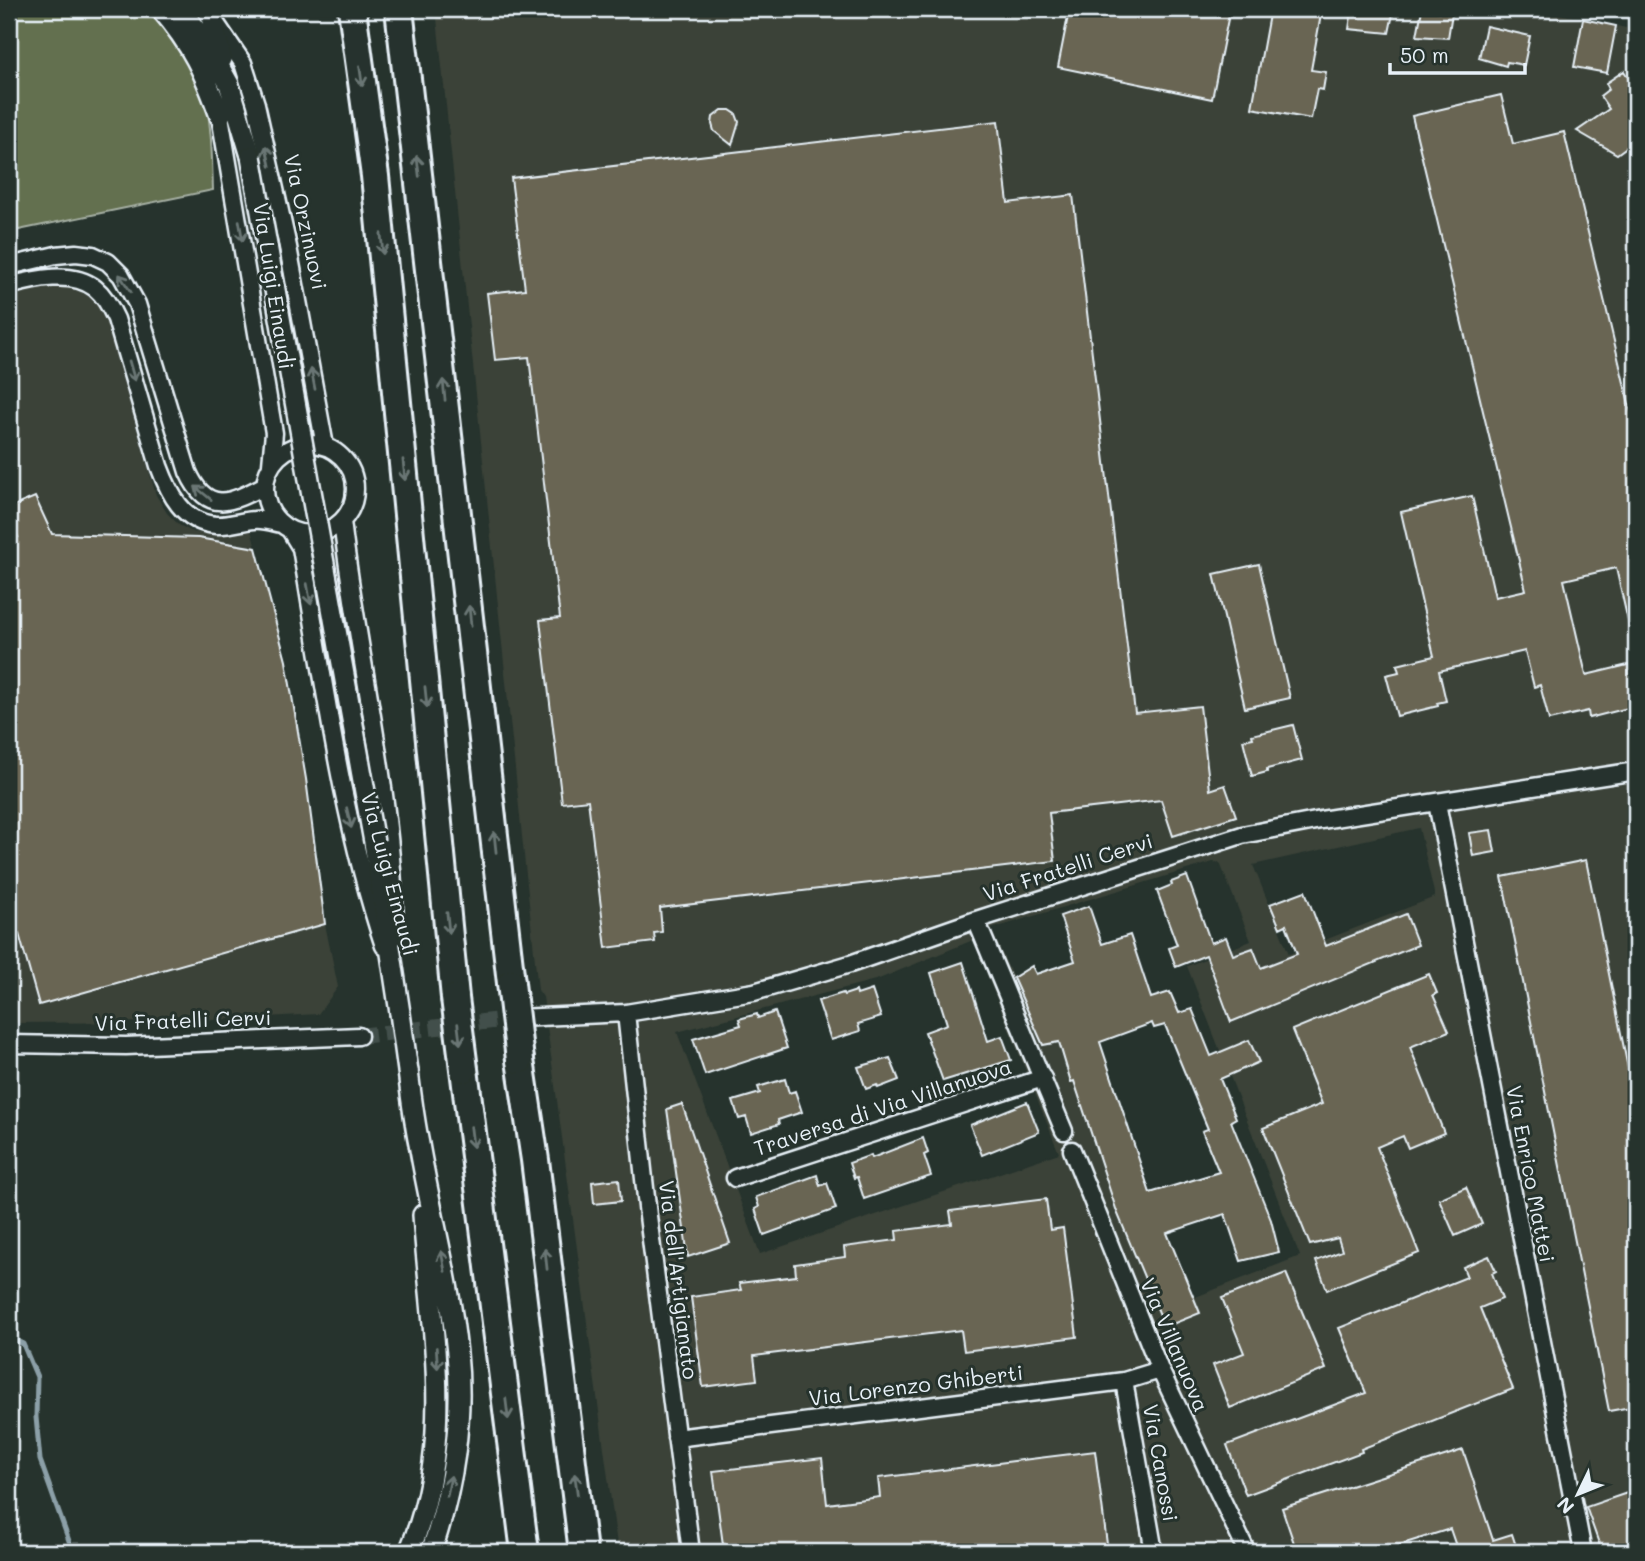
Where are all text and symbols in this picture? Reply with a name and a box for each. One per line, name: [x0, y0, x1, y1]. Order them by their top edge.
scale bar: [1390, 32, 1524, 76]
text: 50 m: [1400, 41, 1449, 68]
one-way arrow: [355, 65, 368, 87]
one-way arrow: [260, 145, 274, 168]
street label: Via Orzinuovi: [279, 151, 334, 292]
one-way arrow: [411, 155, 424, 178]
street label: Via Luigi Einaudi: [248, 200, 301, 371]
one-way arrow: [235, 219, 248, 242]
one-way arrow: [375, 232, 388, 255]
one-way arrow: [118, 273, 132, 293]
one-way arrow: [126, 359, 139, 382]
one-way arrow: [306, 368, 319, 391]
one-way arrow: [437, 379, 450, 402]
one-way arrow: [397, 458, 410, 481]
one-way arrow: [194, 486, 212, 502]
one-way arrow: [303, 582, 316, 605]
one-way arrow: [463, 605, 476, 628]
one-way arrow: [419, 685, 432, 708]
street label: Via Luigi Einaudi: [356, 789, 425, 958]
one-way arrow: [343, 806, 357, 829]
street label: Via Fratelli Cervi: [979, 826, 1156, 907]
one-way arrow: [489, 831, 502, 854]
one-way arrow: [441, 911, 454, 934]
street label: Via Fratelli Cervi: [94, 1003, 272, 1036]
one-way arrow: [453, 1022, 466, 1044]
street label: Traversa di Via Villanuova: [750, 1052, 1015, 1161]
street label: Via Enrico Mattei: [1501, 1083, 1562, 1264]
one-way arrow: [466, 1125, 479, 1148]
street label: Via dell'Artigianato: [654, 1179, 705, 1381]
one-way arrow: [540, 1248, 553, 1271]
one-way arrow: [436, 1250, 450, 1273]
street label: Via Villanuova: [1135, 1273, 1216, 1416]
one-way arrow: [431, 1346, 444, 1369]
street label: Via Lorenzo Ghiberti: [807, 1358, 1024, 1411]
one-way arrow: [500, 1397, 513, 1420]
street label: Via Canossi: [1138, 1402, 1185, 1524]
north arrow: [1544, 1460, 1614, 1530]
one-way arrow: [569, 1473, 582, 1496]
one-way arrow: [443, 1475, 456, 1498]
text: N: [1551, 1492, 1579, 1520]

